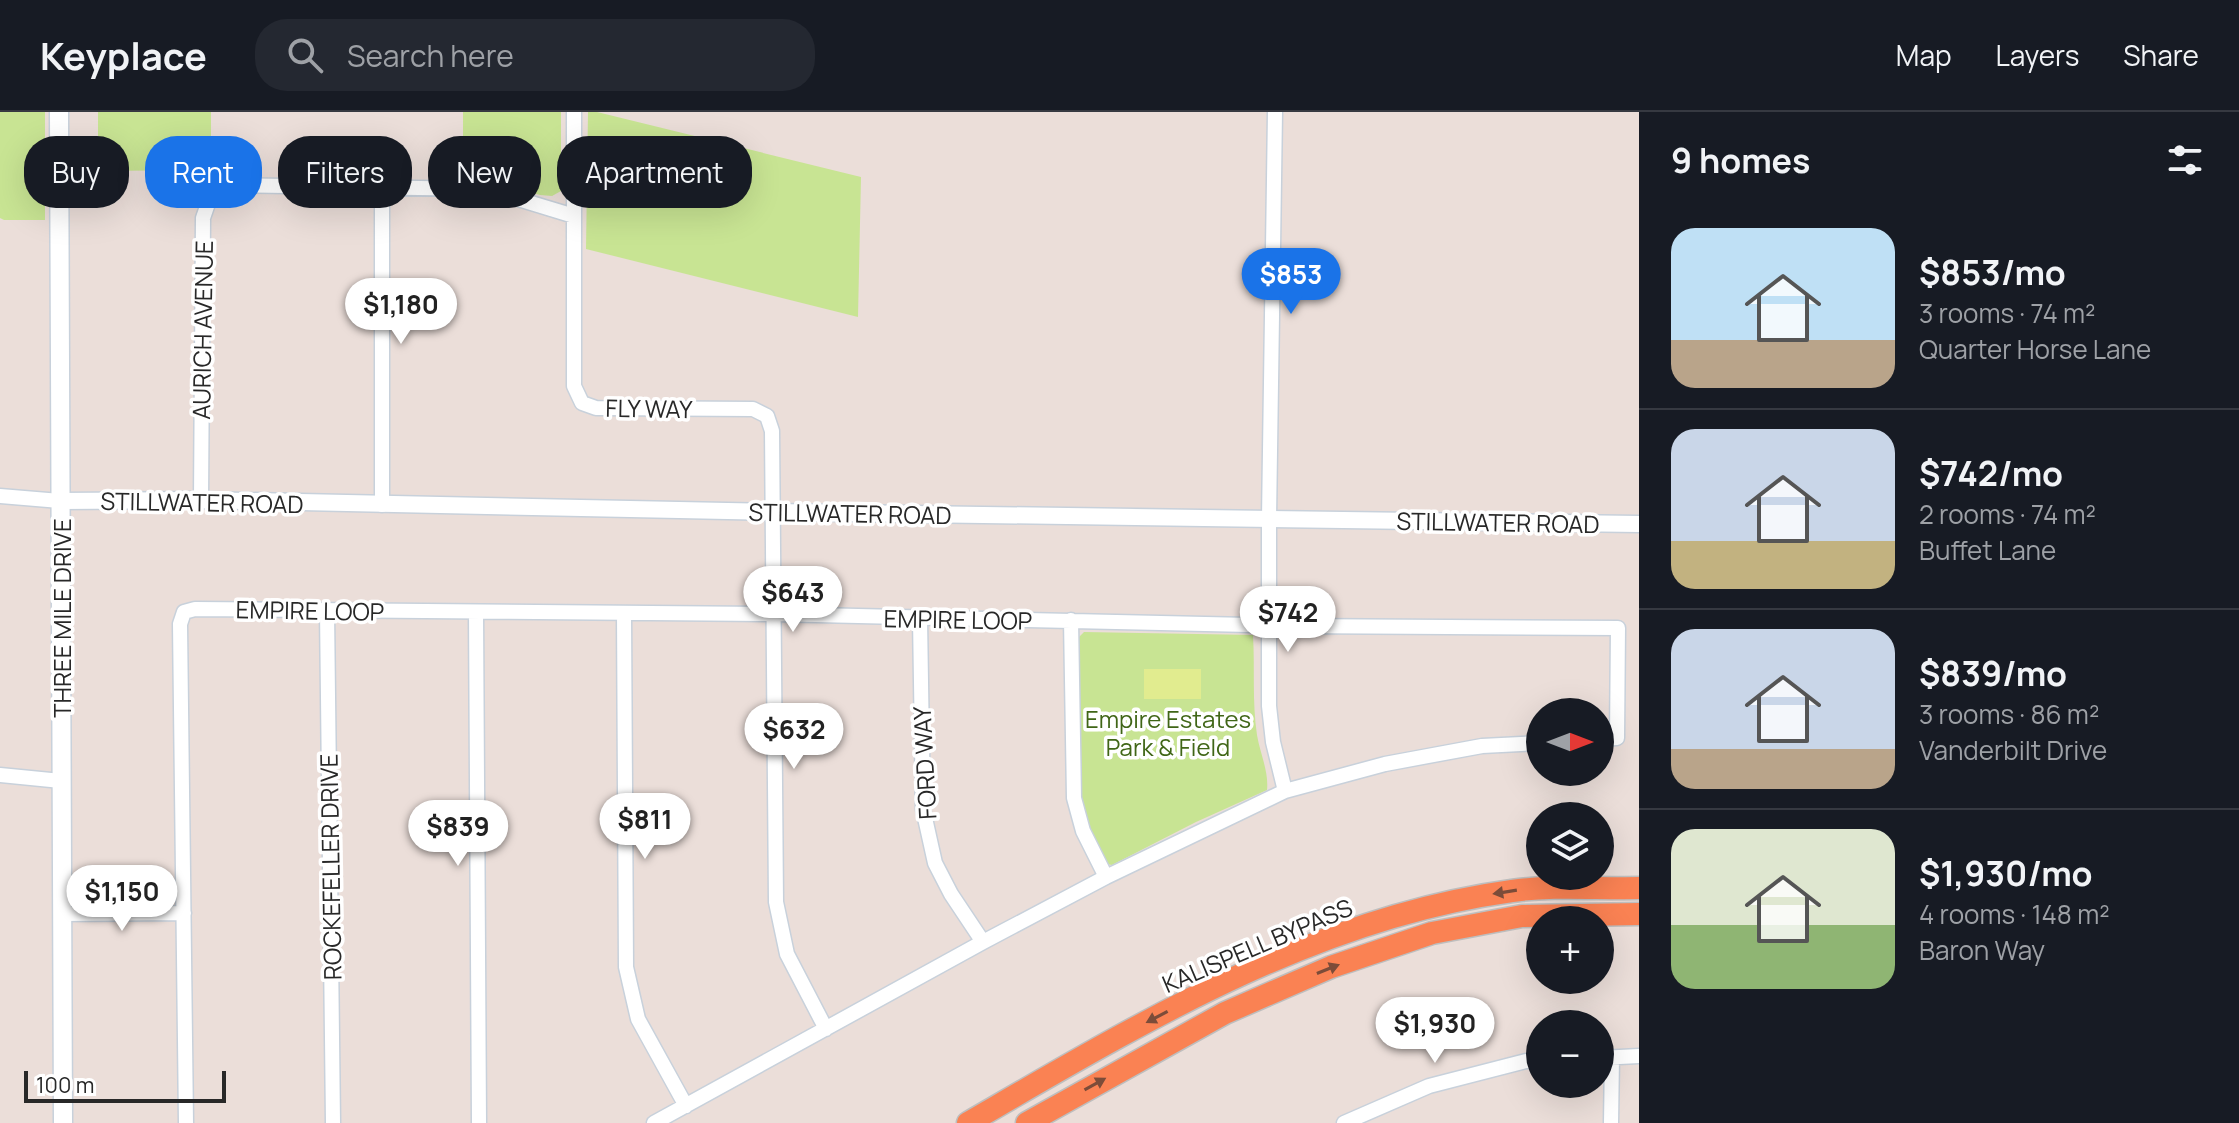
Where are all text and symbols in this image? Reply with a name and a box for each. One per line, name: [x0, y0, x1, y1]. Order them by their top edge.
search box: [255, 19, 815, 91]
text: Keyplace: [40, 29, 207, 81]
icon: search: [283, 33, 327, 77]
text: Search here: [347, 35, 514, 76]
text: Map: [1896, 36, 1952, 74]
text: Layers: [1996, 36, 2079, 74]
text: Share: [2123, 36, 2199, 74]
chip: Buy: [24, 136, 129, 208]
chip: Rent: [145, 136, 262, 208]
chip: Filters: [278, 136, 412, 208]
chip: New: [428, 136, 541, 208]
chip: Apartment: [557, 136, 752, 208]
text: 9 homes: [1671, 137, 1810, 183]
icon: filters: [2163, 138, 2207, 182]
street label: AURICH AVENUE: [184, 240, 220, 420]
pin: $853: [1244, 248, 1338, 316]
text: $853/mo: [1919, 249, 2066, 295]
text: $853: [1260, 256, 1322, 292]
icon: home: [1735, 260, 1831, 356]
pin: $1,180: [336, 278, 466, 346]
text: $1,180: [363, 286, 439, 322]
text: 3 rooms · 74 m²: [1919, 295, 2095, 331]
text: Quarter Horse Lane: [1919, 331, 2151, 367]
street label: FLY WAY: [605, 391, 693, 425]
text: $742/mo: [1919, 450, 2063, 496]
icon: home: [1735, 461, 1831, 557]
street label: STILLWATER ROAD: [100, 484, 304, 520]
street label: STILLWATER ROAD: [748, 495, 952, 531]
text: 2 rooms · 74 m²: [1919, 496, 2096, 532]
street label: STILLWATER ROAD: [1396, 504, 1600, 540]
street label: THREE MILE DRIVE: [45, 518, 78, 718]
text: Buffet Lane: [1919, 532, 2056, 568]
pin: $643: [746, 566, 840, 634]
text: $643: [761, 574, 825, 610]
pin: $742: [1241, 586, 1335, 654]
street label: EMPIRE LOOP: [235, 592, 385, 628]
text: $742: [1258, 594, 1318, 630]
street label: EMPIRE LOOP: [883, 601, 1033, 637]
text: $839/mo: [1919, 650, 2067, 696]
icon: home: [1735, 661, 1831, 757]
text: 3 rooms · 86 m²: [1919, 696, 2099, 732]
north arrow: [1526, 698, 1614, 786]
map controls: [1526, 698, 1614, 1098]
park label: Empire Estates Park & Field: [1085, 702, 1251, 763]
pin: $632: [747, 703, 841, 771]
street label: FORD WAY: [905, 705, 943, 820]
text: $632: [762, 711, 826, 747]
text: Vanderbilt Drive: [1919, 732, 2107, 768]
street label: ROCKEFELLER DRIVE: [312, 753, 348, 981]
pin: $811: [598, 793, 692, 861]
pin: $839: [411, 800, 505, 868]
text: $811: [617, 801, 673, 837]
button: layers: [1526, 802, 1614, 890]
text: $839: [426, 808, 490, 844]
text: $1,930/mo: [1919, 850, 2092, 896]
icon: home: [1735, 861, 1831, 957]
pin: $1,150: [57, 865, 187, 933]
text: $1,150: [84, 873, 160, 909]
one-way arrow: [1492, 886, 1517, 899]
street label: KALISPELL BYPASS: [1157, 890, 1357, 1000]
text: 4 rooms · 148 m²: [1919, 896, 2110, 932]
button: +: [1526, 906, 1614, 994]
text: Baron Way: [1919, 932, 2045, 968]
one-way arrow: [1316, 962, 1340, 975]
pin: $1,930: [1370, 997, 1500, 1065]
text: $1,930: [1394, 1005, 1476, 1041]
one-way arrow: [1146, 1009, 1168, 1023]
button: −: [1526, 1010, 1614, 1098]
scale bar: [24, 1067, 226, 1103]
text: 100 m: [36, 1070, 94, 1100]
one-way arrow: [1084, 1077, 1106, 1091]

